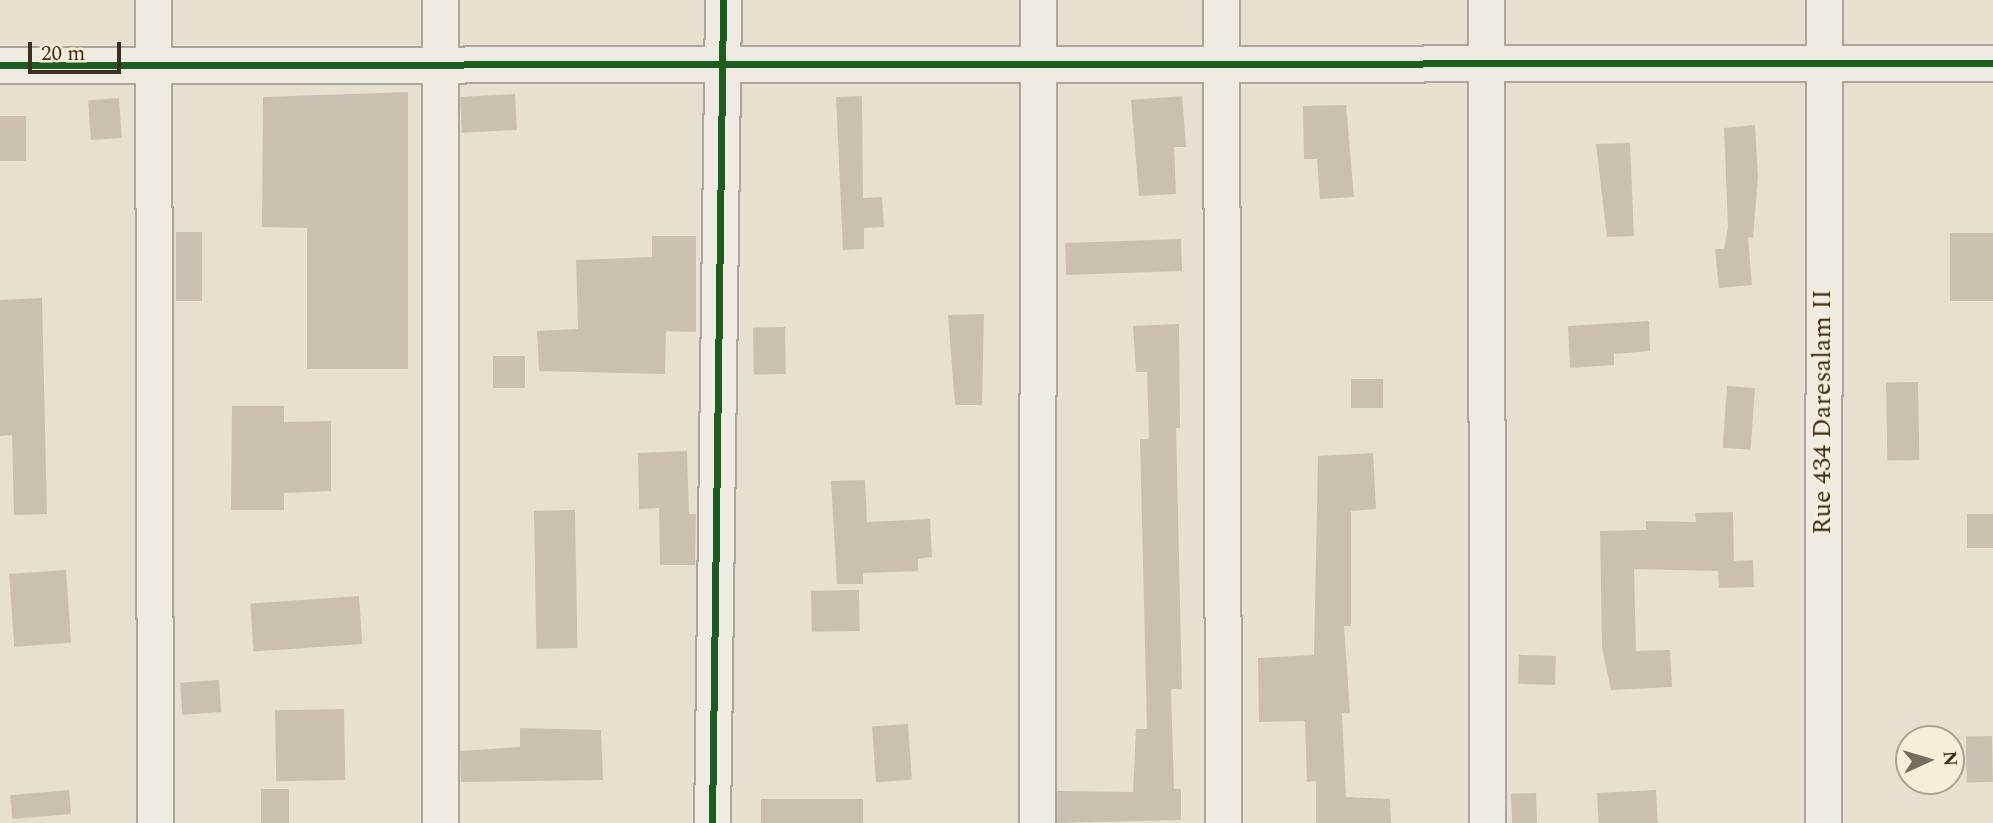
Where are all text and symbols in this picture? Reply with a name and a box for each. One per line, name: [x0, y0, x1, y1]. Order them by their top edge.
scale bar: [32, 28, 124, 72]
text: 20 m: [41, 38, 85, 70]
street label: Rue 434 Daresalam II: [1807, 289, 1839, 535]
north arrow: [1895, 725, 1965, 795]
text: N: [1934, 750, 1964, 767]

